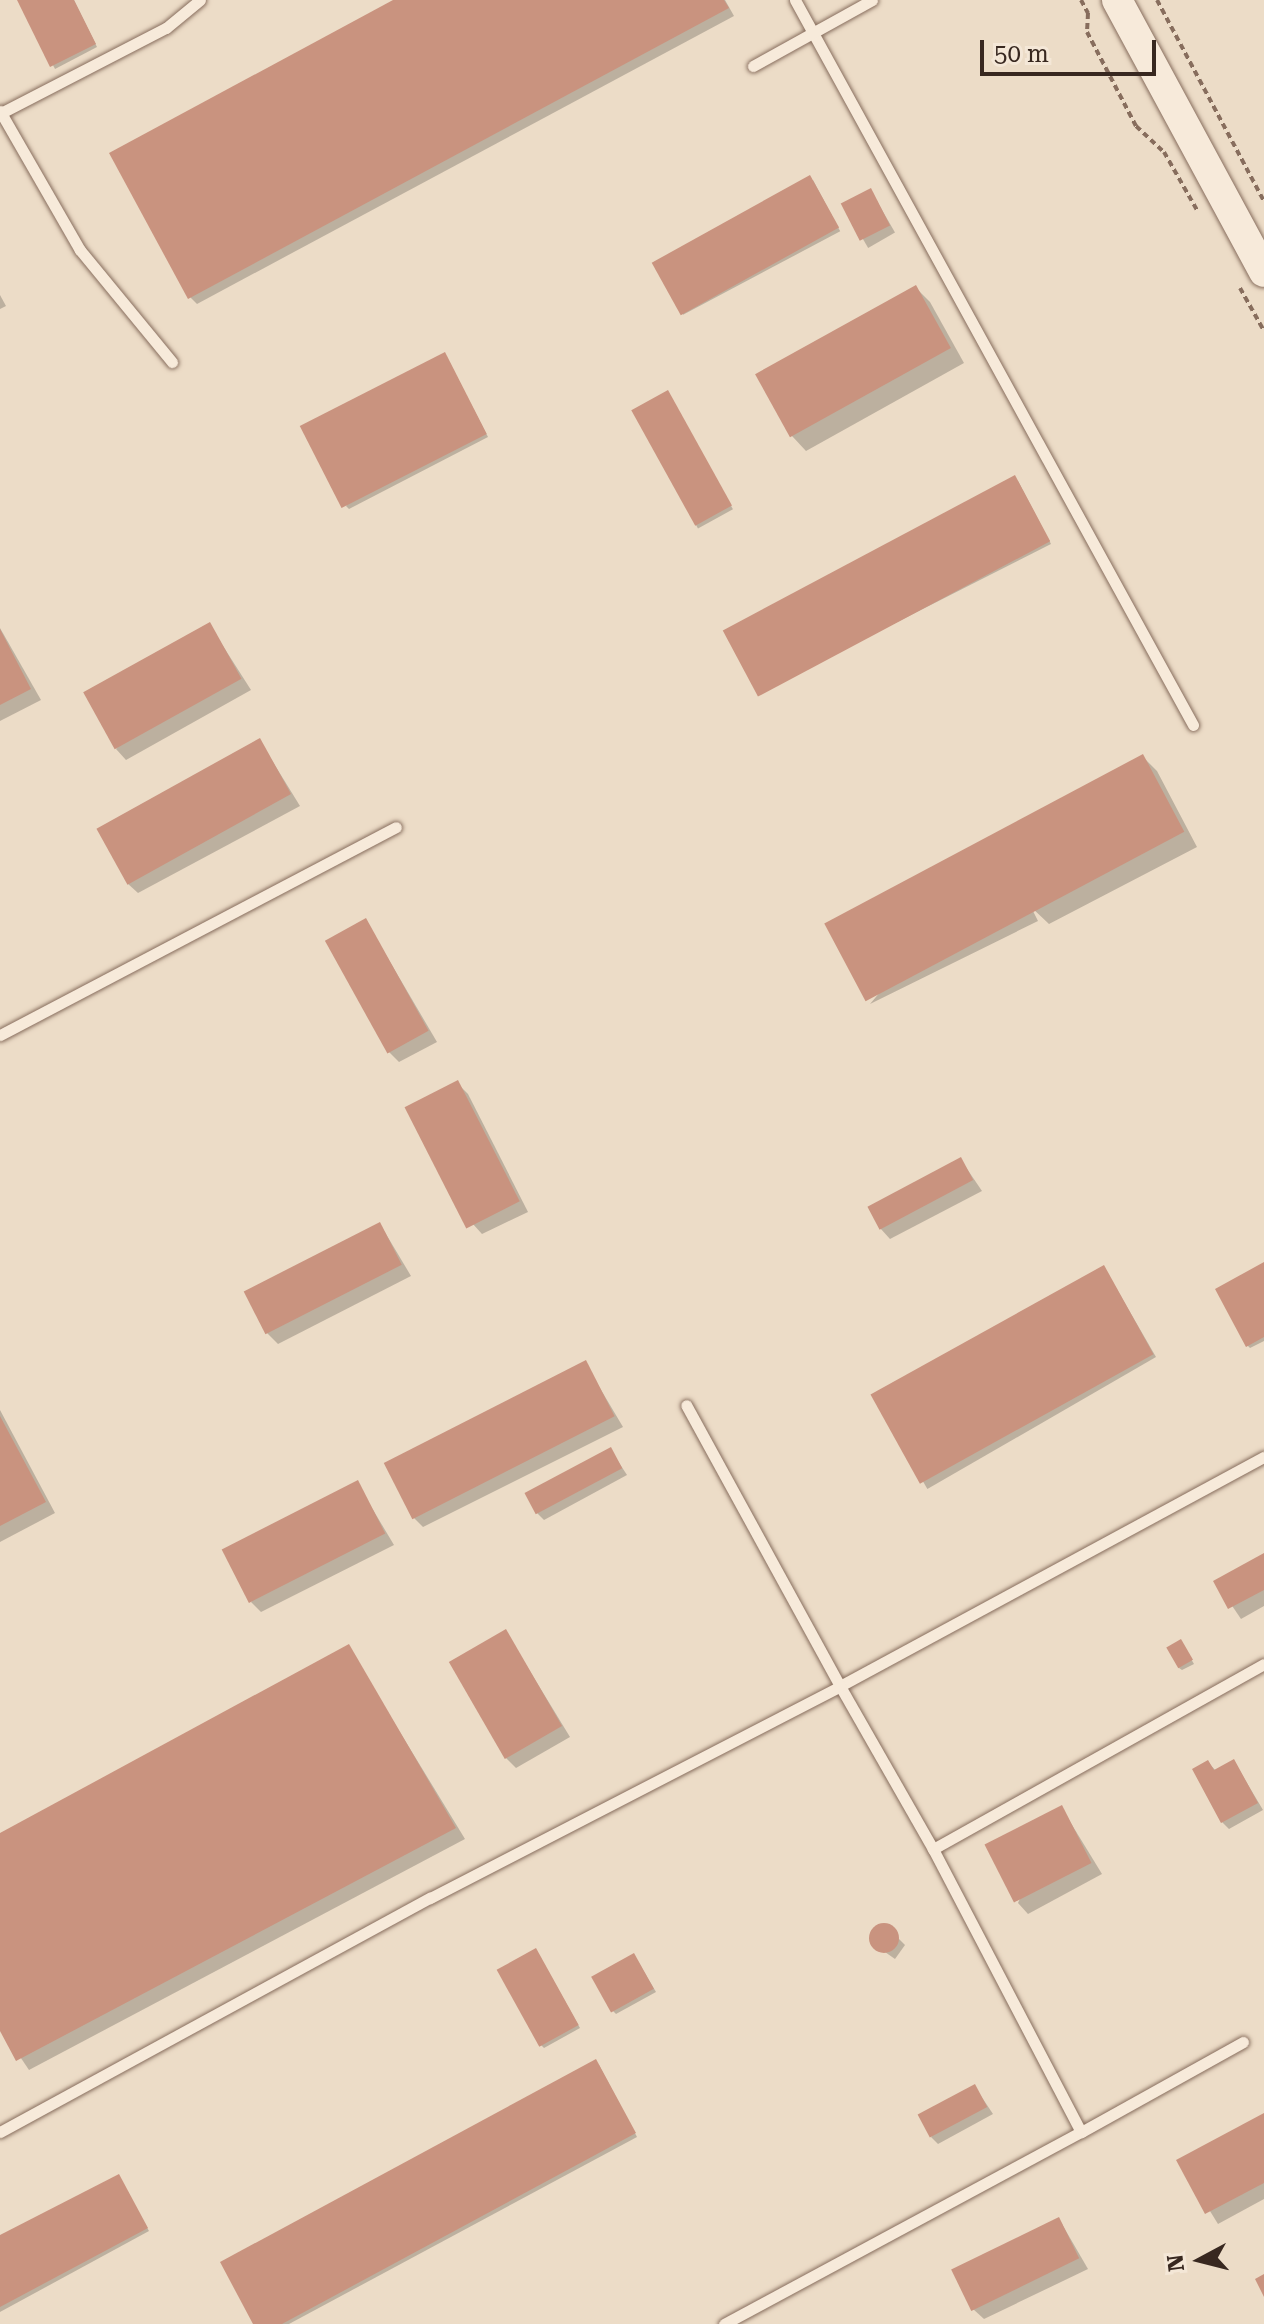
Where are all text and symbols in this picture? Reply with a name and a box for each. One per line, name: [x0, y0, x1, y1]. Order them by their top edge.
scale bar: [984, 24, 1160, 74]
text: 50 m: [994, 40, 1049, 68]
north arrow: [1160, 2220, 1240, 2300]
text: N: [1162, 2253, 1189, 2273]

